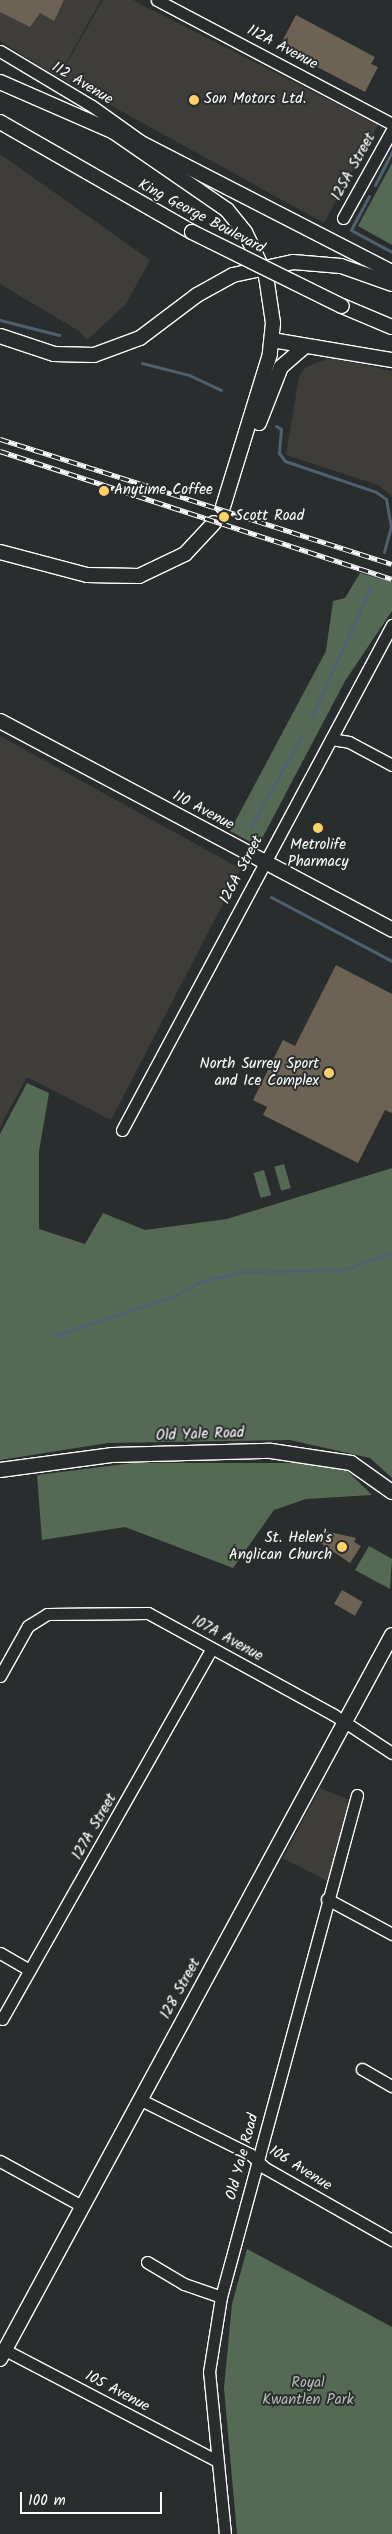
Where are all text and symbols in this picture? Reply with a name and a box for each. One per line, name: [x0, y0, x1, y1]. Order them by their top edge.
street label: 112A Avenue: [244, 22, 320, 74]
street label: 112 Avenue: [48, 59, 116, 109]
place label: Son Motors Ltd.: [204, 91, 306, 109]
marker: Son Motors Ltd.: [188, 94, 200, 106]
street label: 125A Street: [328, 130, 380, 204]
street label: King George Boulevard: [135, 176, 267, 258]
place label: Anytime Coffee: [114, 482, 213, 500]
marker: Anytime Coffee: [98, 485, 110, 497]
place label: Scott Road: [235, 508, 304, 526]
marker: Scott Road: [217, 510, 231, 524]
street label: 110 Avenue: [169, 787, 237, 835]
marker: Metrolife Pharmacy: [312, 822, 324, 834]
street label: 126A Street: [216, 833, 268, 907]
place label: Metrolife Pharmacy: [288, 836, 348, 871]
place label: North Surrey Sport and Ice Complex: [200, 1055, 319, 1090]
marker: North Surrey Sport and Ice Complex: [323, 1067, 335, 1079]
street label: Old Yale Road: [155, 1424, 245, 1446]
place label: St. Helen's Anglican Church: [229, 1529, 332, 1564]
marker: St. Helen's Anglican Church: [336, 1541, 348, 1553]
street label: 107A Avenue: [188, 1612, 266, 1666]
street label: 127A Street: [69, 1791, 121, 1863]
street label: 128 Street: [157, 1956, 205, 2022]
street label: Old Yale Road: [223, 2112, 263, 2202]
street label: 106 Avenue: [265, 2143, 335, 2195]
street label: 105 Avenue: [82, 2368, 152, 2416]
park label: Royal Kwantlen Park: [262, 2374, 354, 2409]
scale bar: [22, 2482, 165, 2514]
text: 100 m: [28, 2489, 66, 2513]

